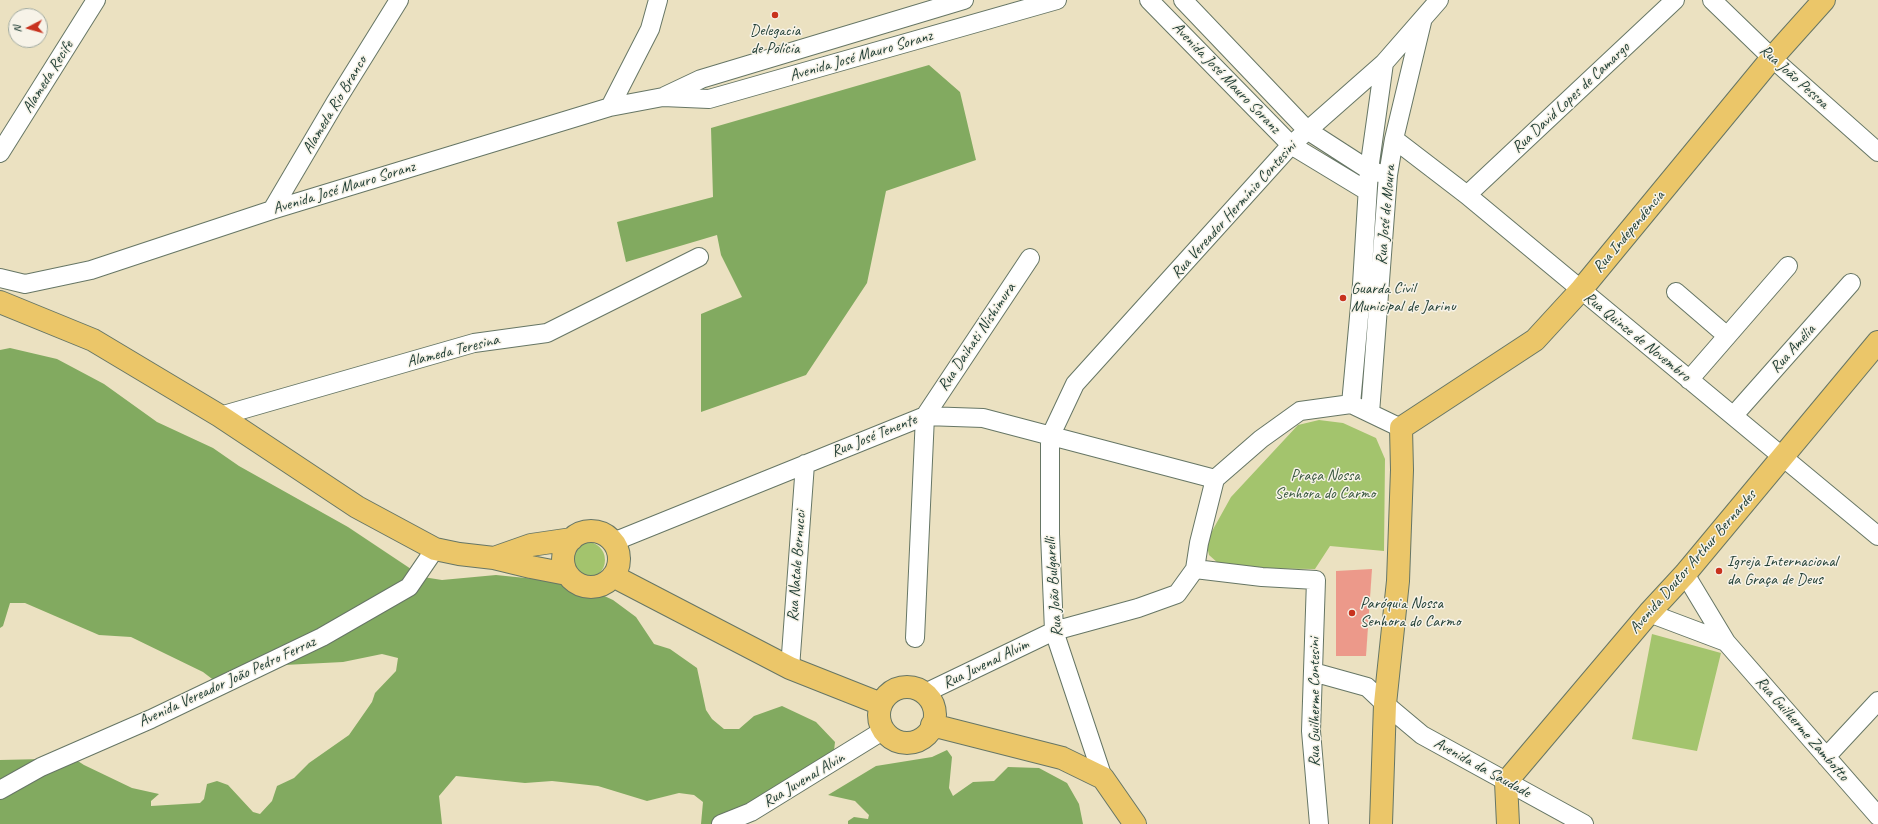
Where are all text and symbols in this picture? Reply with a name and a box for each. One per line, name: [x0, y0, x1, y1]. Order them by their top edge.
north arrow: [8, 8, 48, 48]
marker: Delegacia de Polícia: [770, 10, 780, 20]
street label: Avenida José Mauro Soranz: [1168, 18, 1284, 138]
place label: Delegacia de Polícia: [750, 21, 800, 59]
text: N: [10, 25, 24, 33]
street label: Avenida José Mauro Soranz: [787, 26, 935, 86]
street label: Alameda Recife: [18, 37, 78, 117]
street label: Rua David Lopes de Camargo: [1508, 38, 1634, 158]
street label: Rua João Pessoa: [1755, 41, 1833, 113]
street label: Alameda Rio Branco: [298, 53, 372, 157]
street label: Rua Vereador Hermínio Contesini: [1167, 137, 1301, 283]
street label: Avenida José Mauro Soranz: [271, 157, 417, 219]
street label: Rua José de Moura: [1372, 164, 1400, 266]
street label: Rua Independência: [1589, 187, 1669, 277]
street label: Rua Daihati Nishimura: [934, 279, 1020, 395]
place label: Guarda Civil Municipal de Jarinu: [1351, 279, 1456, 317]
street label: Rua Quinze de Novembro: [1580, 288, 1694, 386]
marker: Guarda Civil Municipal de Jarinu: [1338, 293, 1348, 303]
street label: Rua Amélia: [1766, 321, 1820, 377]
street label: Alameda Teresina: [405, 330, 501, 372]
street label: Rua José Tenente: [828, 410, 920, 462]
park label: Praça Nossa Senhora do Carmo: [1275, 466, 1375, 504]
street label: Avenida Doutor Arthur Bernardes: [1625, 486, 1761, 638]
street label: Rua Natale Bernucci: [784, 510, 810, 622]
street label: Rua João Bulgarelli: [1041, 537, 1067, 637]
place label: Igreja Internacional da Graça de Deus: [1727, 552, 1837, 590]
marker: Igreja Internacional da Graça de Deus: [1714, 566, 1724, 576]
place label: Paróquia Nossa Senhora do Carmo: [1360, 594, 1461, 632]
marker: Paróquia Nossa Senhora do Carmo: [1347, 608, 1357, 618]
street label: Avenida Vereador João Pedro Ferraz: [135, 633, 319, 731]
street label: Rua Juvenal Alvim: [940, 635, 1032, 693]
street label: Rua Guilherme Contesini: [1305, 637, 1325, 767]
street label: Rua Guilherme Zambotto: [1751, 673, 1853, 785]
street label: Avenida da Saudade: [1430, 734, 1534, 802]
street label: Rua Juvenal Alvin: [760, 748, 848, 812]

